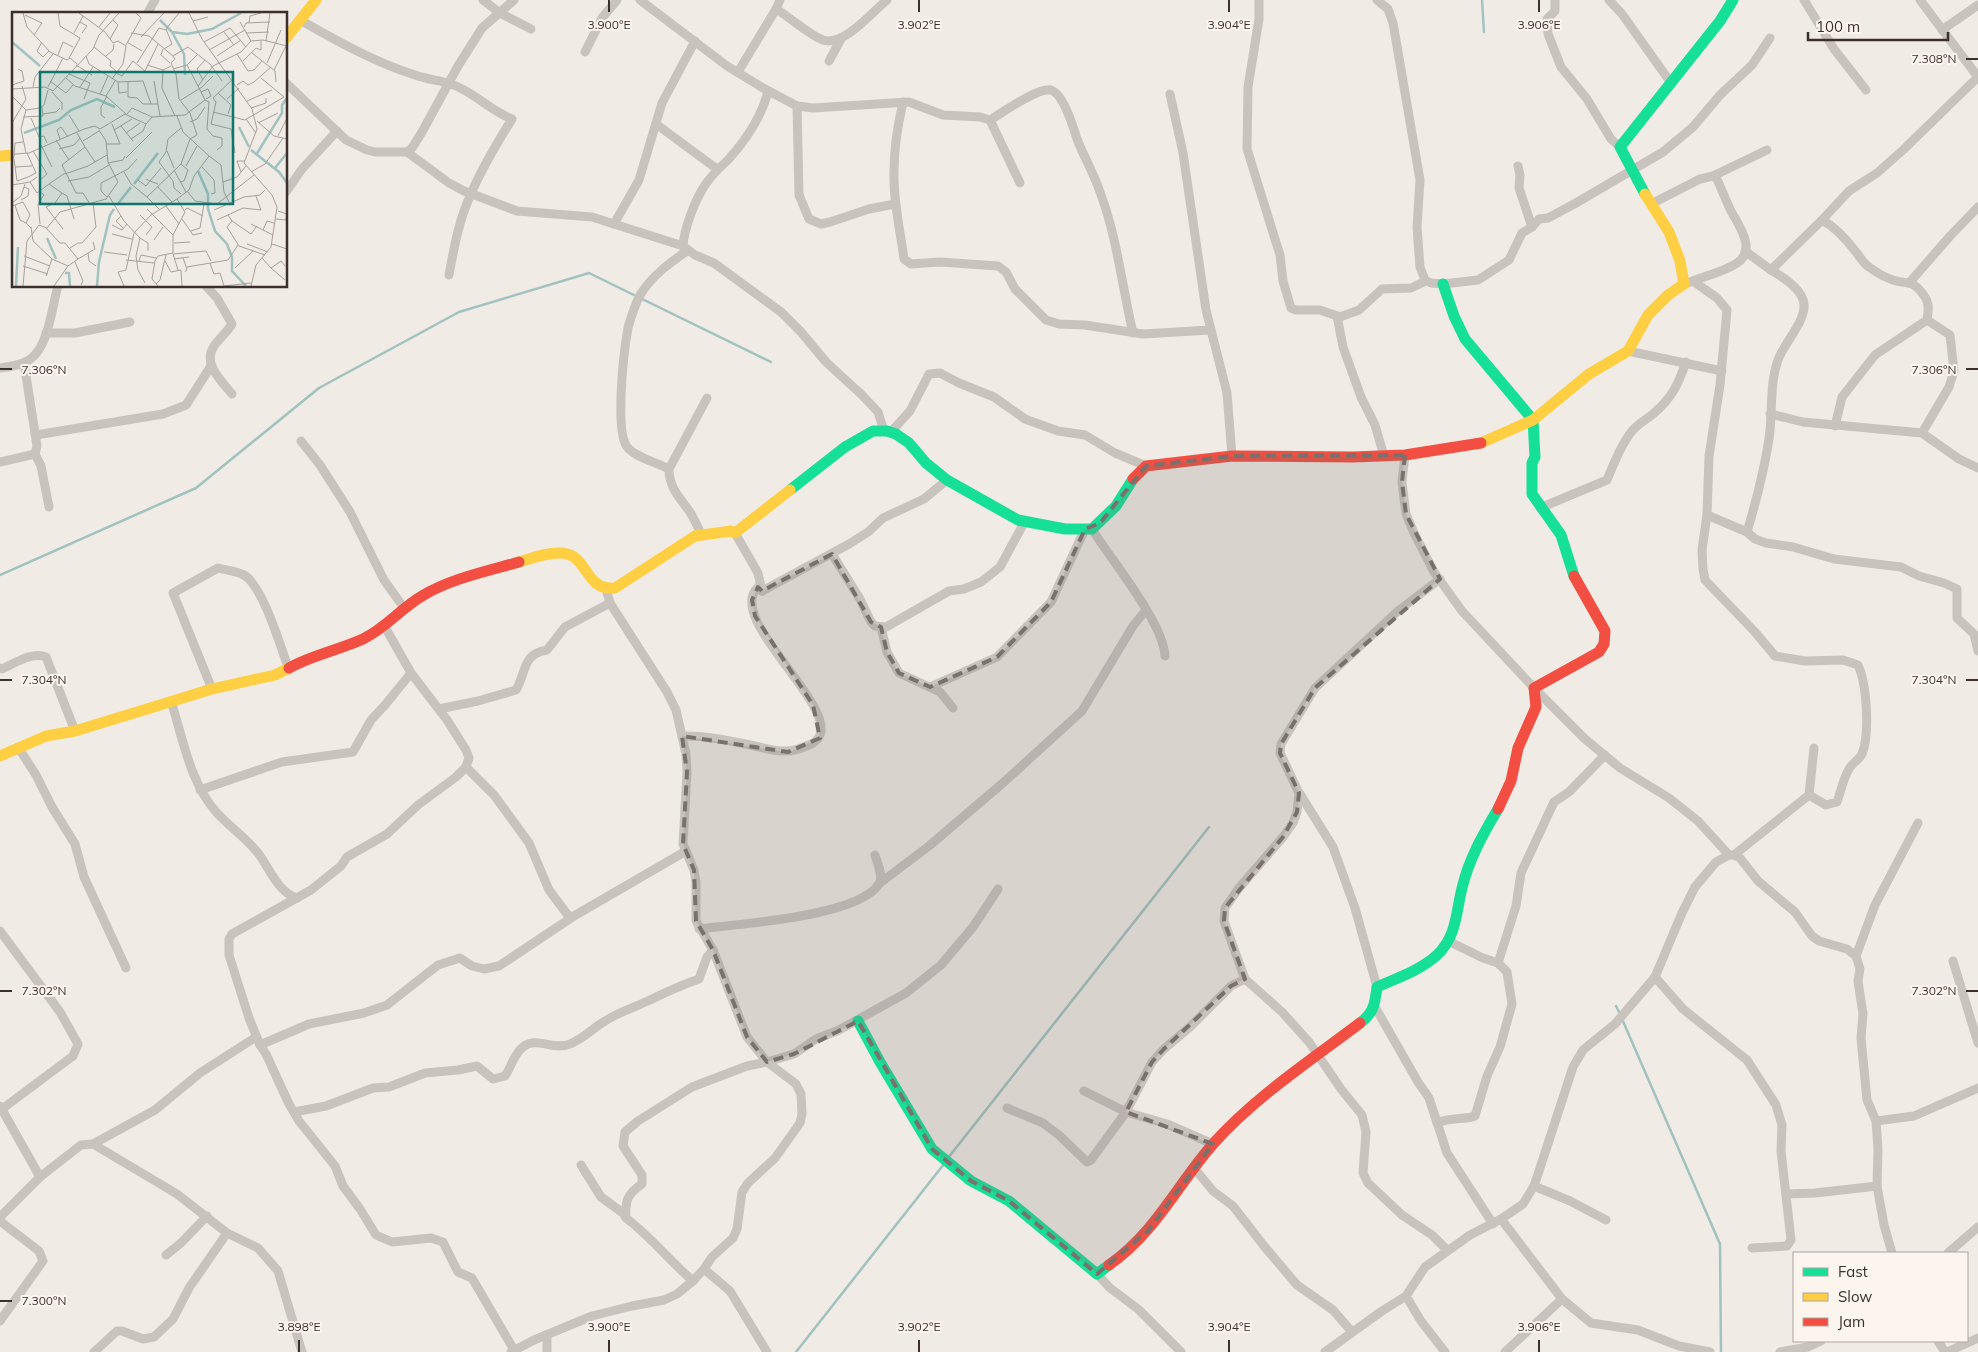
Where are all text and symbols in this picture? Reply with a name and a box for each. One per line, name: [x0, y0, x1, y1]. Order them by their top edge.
scale bar: [1808, 10, 1948, 42]
inset map: [12, 12, 288, 288]
text: 3.900°E: [587, 17, 631, 32]
text: 3.902°E: [897, 17, 941, 32]
text: 3.904°E: [1207, 17, 1251, 32]
text: 3.906°E: [1517, 17, 1561, 32]
text: 100 m: [1816, 17, 1860, 36]
text: 7.308°N: [1912, 51, 1956, 66]
text: 7.306°N: [22, 362, 66, 377]
text: 7.306°N: [1912, 362, 1956, 377]
text: 7.304°N: [22, 672, 66, 687]
text: 7.304°N: [1912, 672, 1956, 687]
text: 7.302°N: [22, 983, 66, 998]
text: 7.302°N: [1912, 983, 1956, 998]
legend: [1793, 1252, 1968, 1342]
text: Fast: [1838, 1262, 1868, 1281]
text: Slow: [1838, 1287, 1872, 1306]
text: 7.300°N: [22, 1293, 66, 1308]
text: Jam: [1838, 1312, 1865, 1331]
text: 3.898°E: [277, 1319, 321, 1334]
text: 3.900°E: [587, 1319, 631, 1334]
text: 3.902°E: [897, 1319, 941, 1334]
text: 3.904°E: [1207, 1319, 1251, 1334]
text: 3.906°E: [1517, 1319, 1561, 1334]

